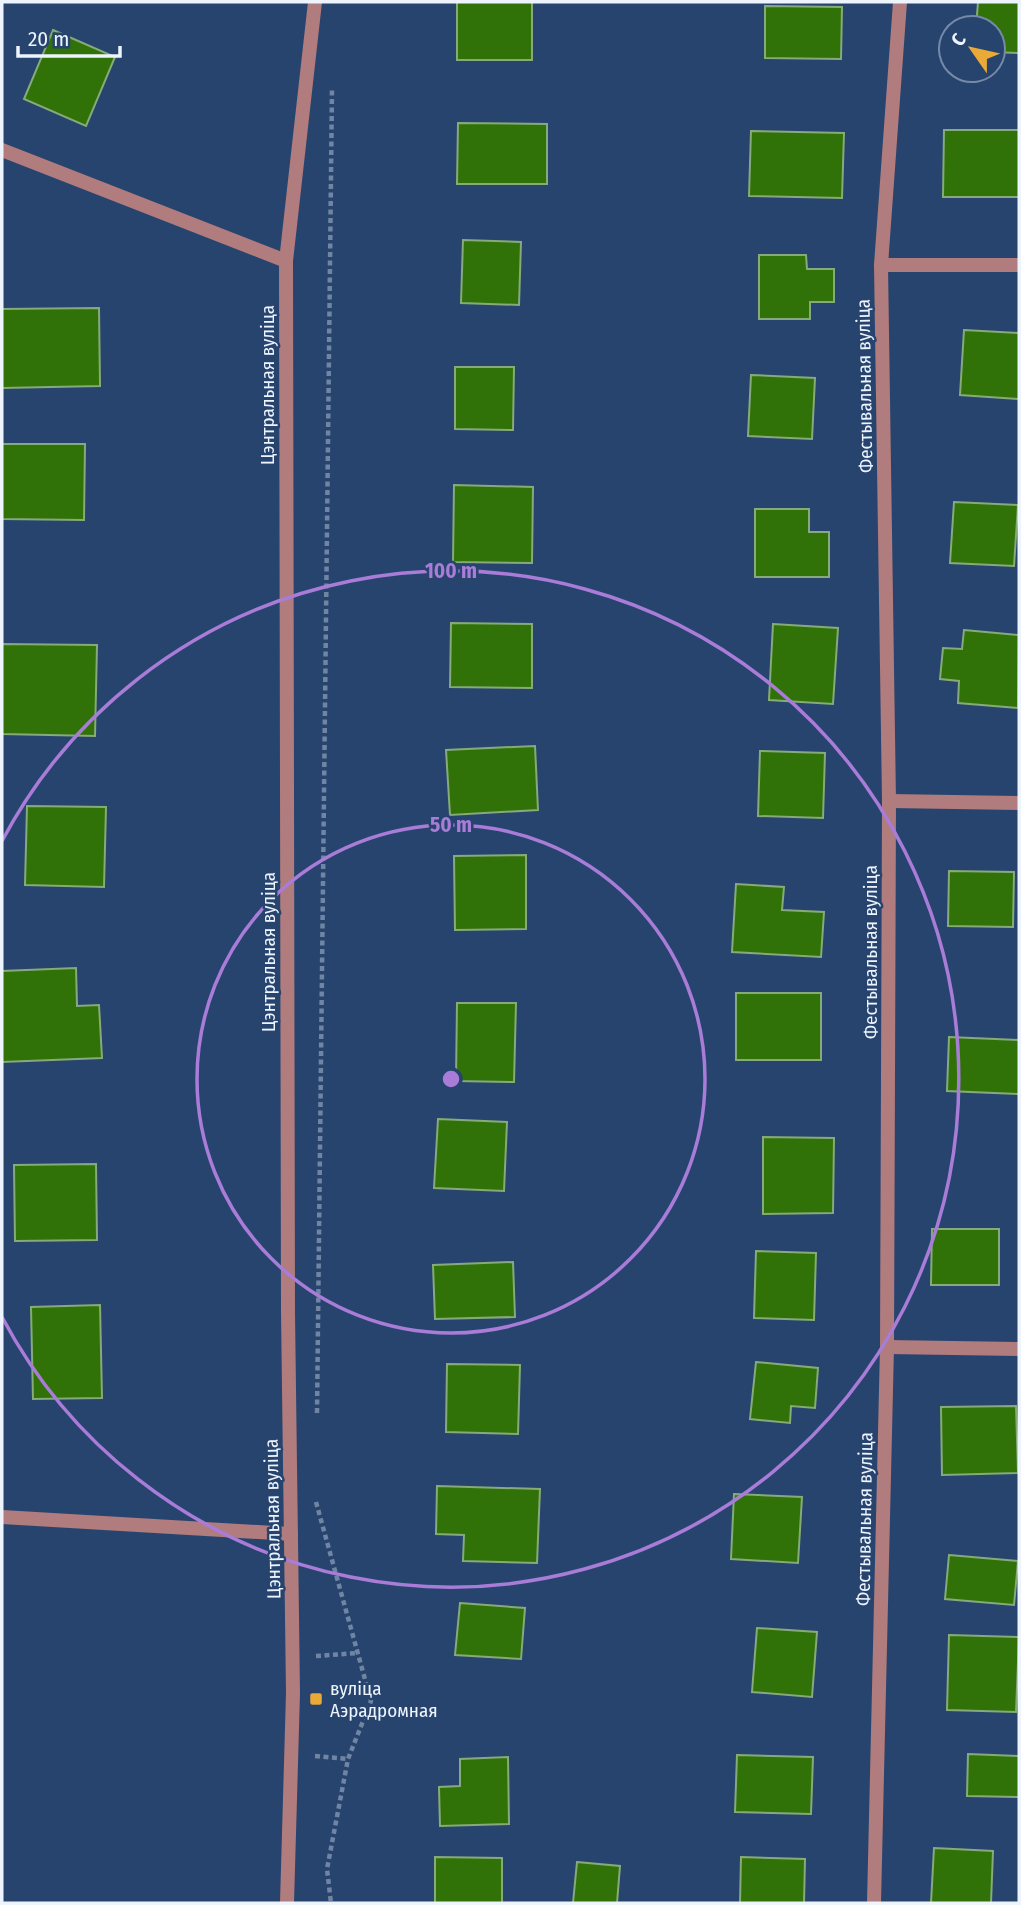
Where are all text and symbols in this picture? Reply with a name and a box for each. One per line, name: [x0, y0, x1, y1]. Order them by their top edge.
scale bar: [18, 14, 119, 58]
north arrow: [937, 14, 1007, 84]
text: 20 m: [28, 26, 69, 52]
text: С: [946, 29, 971, 50]
street label: Фестывальная вуліца: [851, 299, 878, 473]
street label: Цэнтральная вуліца: [256, 305, 279, 465]
text: 100 m: [425, 558, 477, 584]
text: 50 m: [430, 812, 472, 838]
street label: Фестывальная вуліца: [859, 865, 882, 1039]
street label: Цэнтральная вуліца: [257, 872, 280, 1032]
centre of rings: [439, 1067, 463, 1091]
street label: Фестывальная вуліца: [851, 1432, 878, 1606]
street label: Цэнтральная вуліца: [260, 1439, 285, 1599]
place label: вуліца Аэрадромная: [330, 1677, 438, 1722]
marker: вуліца Аэрадромная: [308, 1691, 324, 1707]

